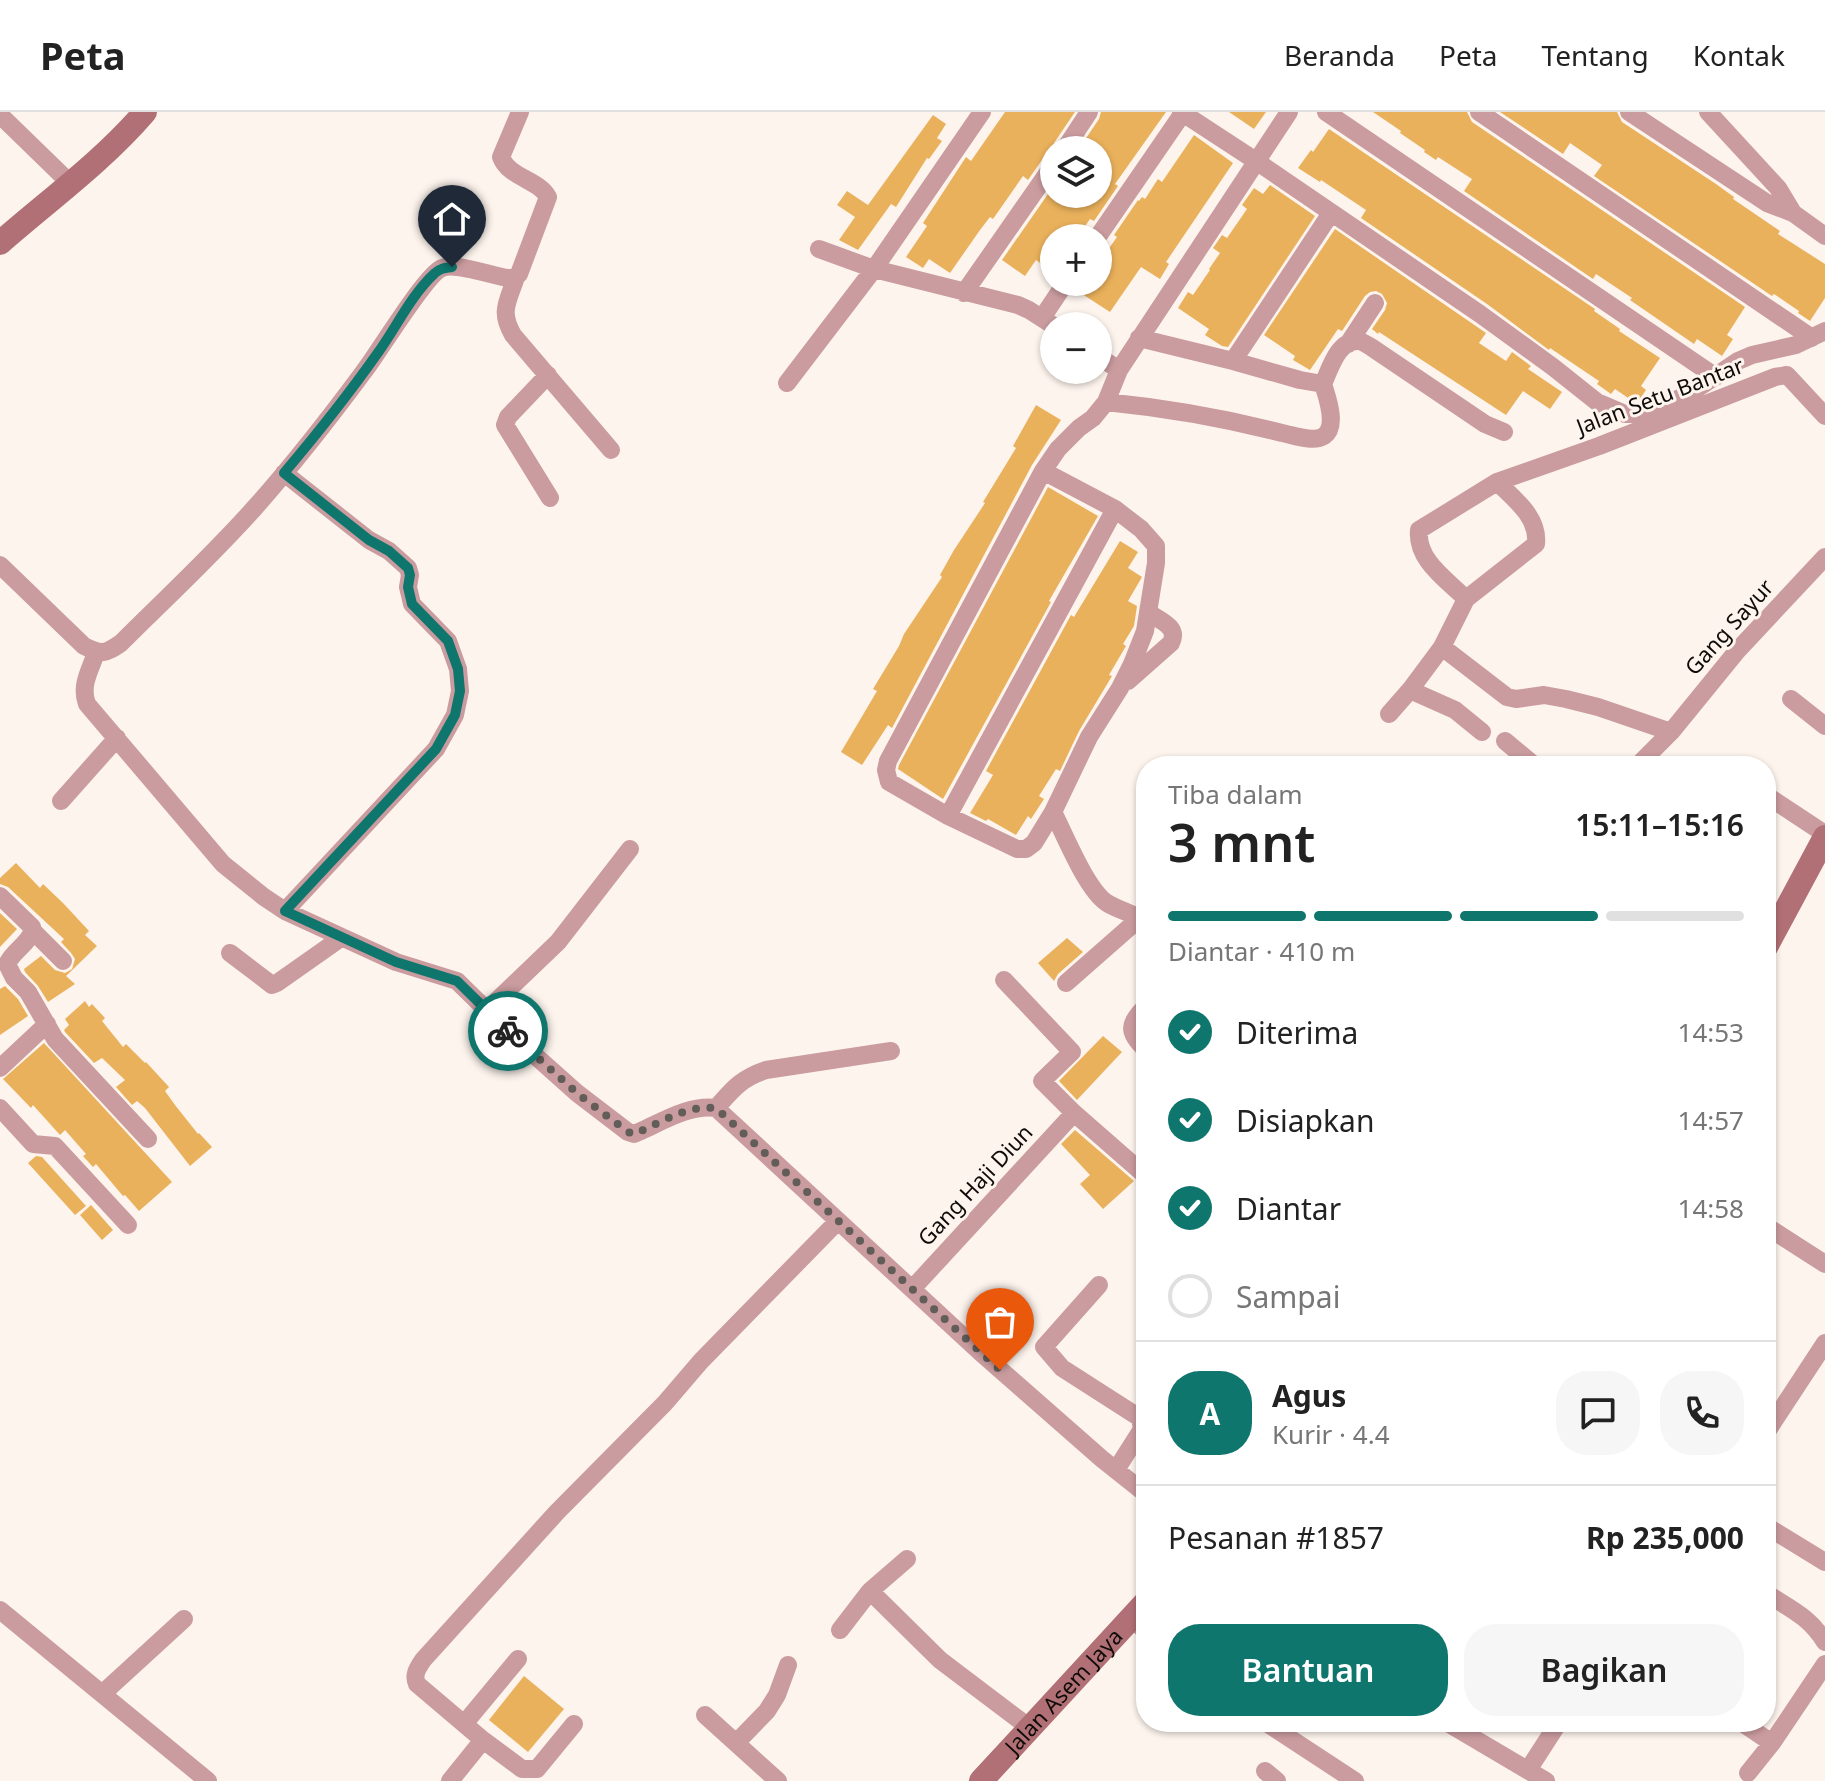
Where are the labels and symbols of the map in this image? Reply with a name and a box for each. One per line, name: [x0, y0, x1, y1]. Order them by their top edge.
pin: [418, 185, 486, 267]
street label: Jalan Setu Bantar: [1570, 349, 1748, 442]
street label: Gang Sayur: [1677, 572, 1779, 681]
courier: [468, 991, 548, 1071]
street label: Gang Haji Diun: [910, 1117, 1038, 1252]
pin: [966, 1288, 1034, 1370]
street label: Jalan Asem Jaya: [996, 1621, 1129, 1761]

